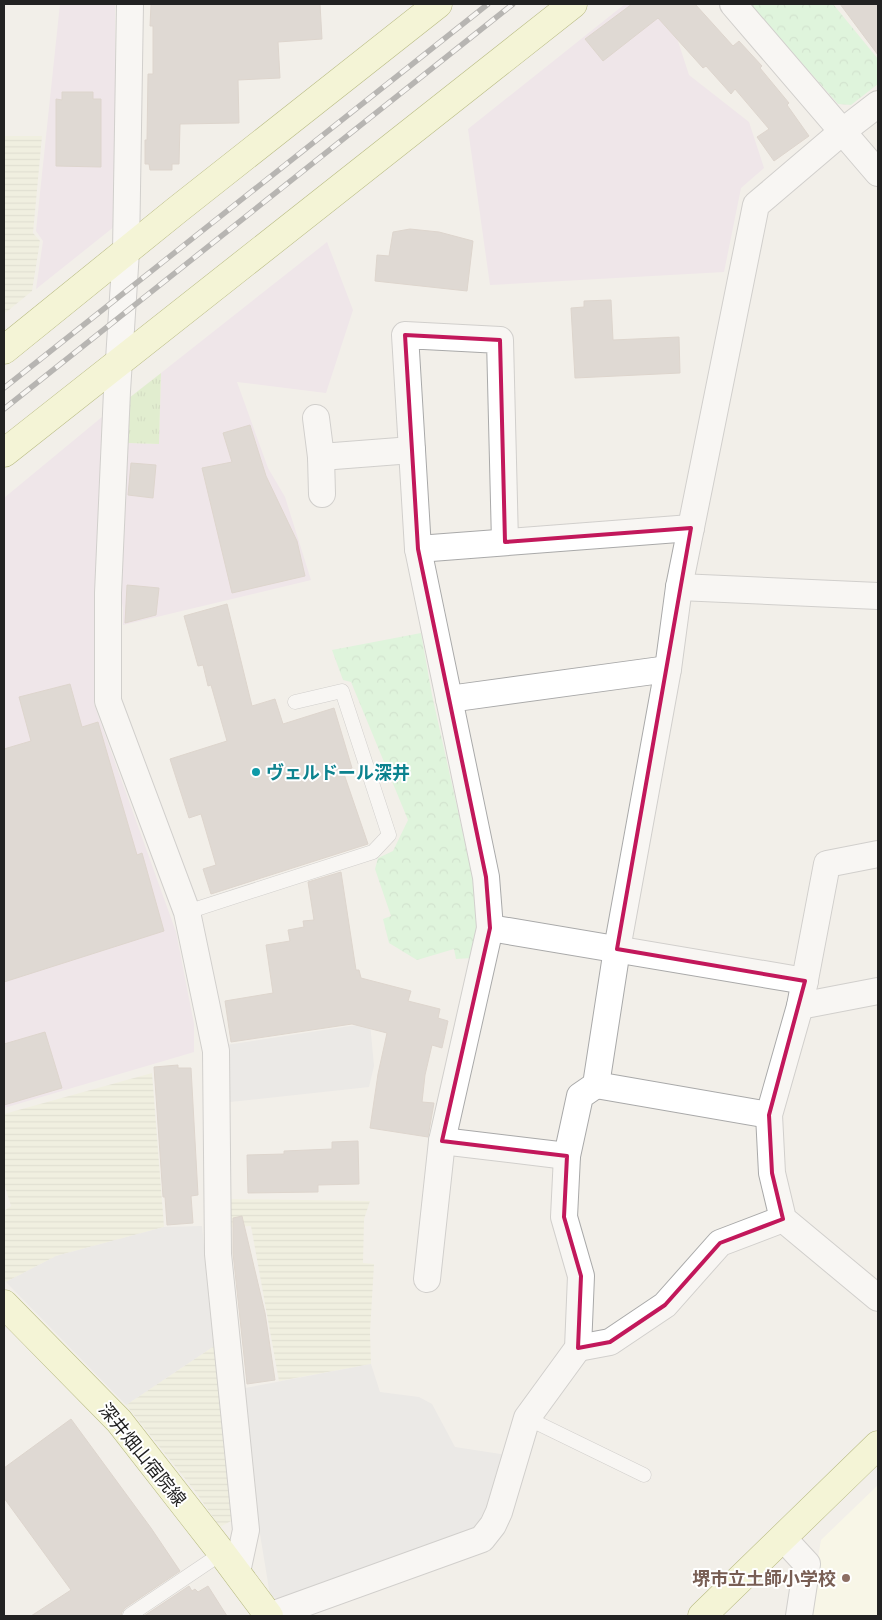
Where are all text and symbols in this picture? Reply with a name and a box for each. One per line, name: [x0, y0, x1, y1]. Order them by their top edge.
place label: ヴェルドール深井: [266, 761, 410, 783]
marker: ヴェルドール深井: [250, 766, 262, 778]
street label: 深井畑山宿院線: [95, 1398, 191, 1510]
place label: 堺市立土師小学校: [692, 1567, 836, 1589]
marker: 堺市立土師小学校: [840, 1572, 852, 1584]

